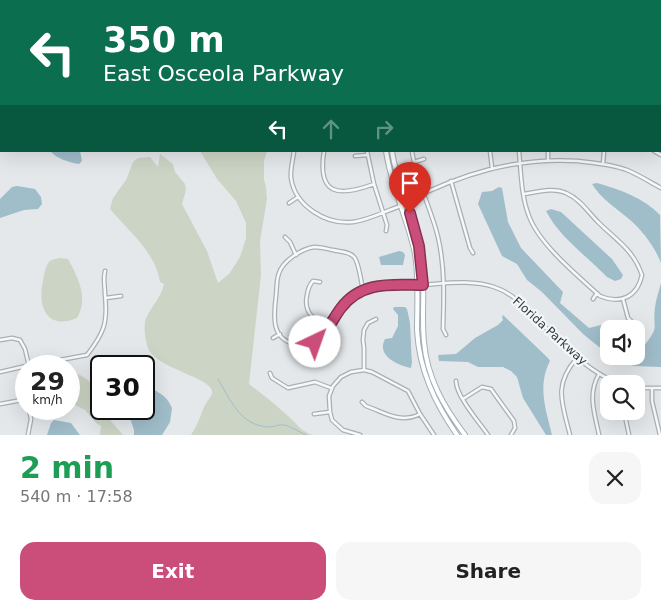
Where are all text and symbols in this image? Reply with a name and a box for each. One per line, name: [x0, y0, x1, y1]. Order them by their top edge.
icon: left: [20, 20, 85, 85]
text: 350 m: [103, 20, 225, 60]
text: East Osceola Parkway: [103, 61, 344, 86]
icon: left: [264, 115, 292, 143]
icon: ahead: [317, 115, 345, 143]
icon: right: [370, 115, 398, 143]
pin: [389, 162, 431, 213]
icon: arrive: [396, 169, 424, 197]
street label: Florida Parkway: [510, 294, 590, 368]
position arrow: [288, 315, 340, 367]
map controls: [600, 320, 645, 420]
button: sound: [600, 320, 645, 365]
speed limit sign: 30: [90, 355, 155, 420]
text: 29: [30, 367, 65, 396]
button: search: [600, 375, 645, 420]
text: km/h: [32, 393, 63, 407]
text: 2 min: [20, 450, 114, 485]
button: close: [589, 452, 641, 504]
text: 540 m · 17:58: [20, 487, 133, 506]
button: Exit: [20, 542, 326, 600]
button: Share: [336, 542, 641, 600]

